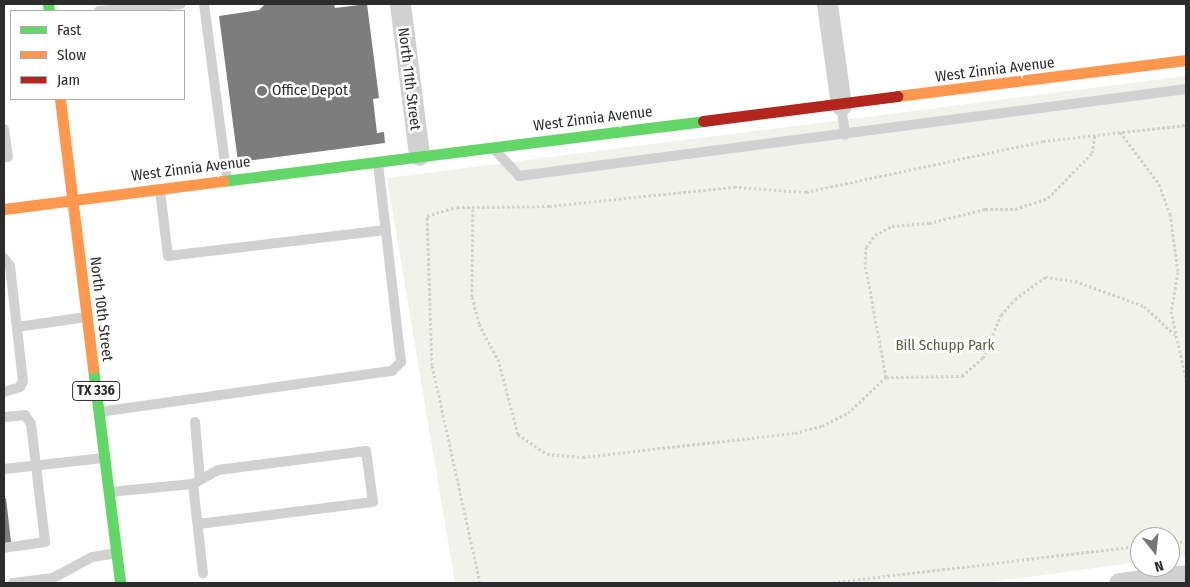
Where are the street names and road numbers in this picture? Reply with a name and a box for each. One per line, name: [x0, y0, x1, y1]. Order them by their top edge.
street label: North 11th Street: [394, 27, 424, 131]
street label: West Zinnia Avenue: [934, 54, 1056, 86]
street label: West Zinnia Avenue: [532, 103, 654, 135]
street label: West Zinnia Avenue: [130, 153, 252, 185]
street label: North 10th Street: [86, 256, 116, 362]
road number: TX 336: [71, 380, 121, 402]

